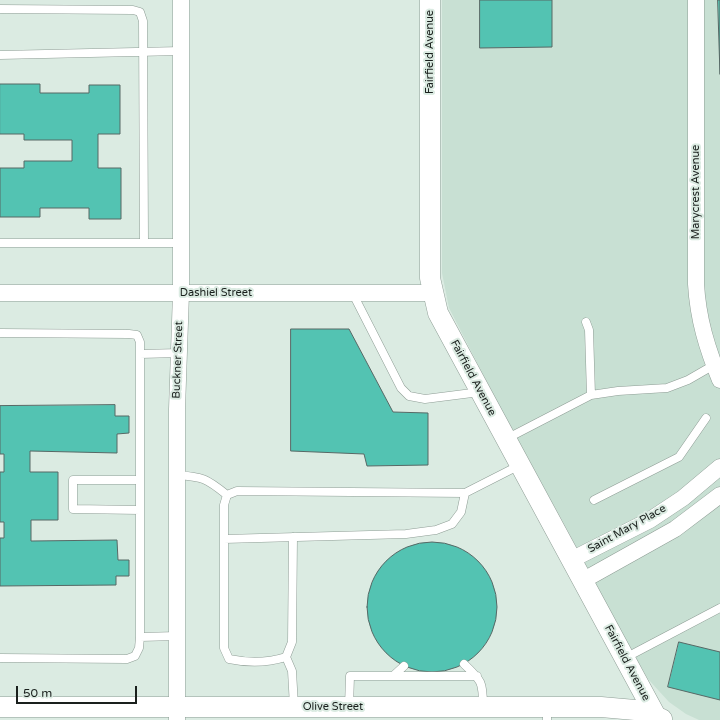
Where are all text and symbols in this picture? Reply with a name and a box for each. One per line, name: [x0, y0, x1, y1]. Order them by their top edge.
street label: Fairfield Avenue: [423, 10, 437, 94]
street label: Marycrest Avenue: [689, 145, 703, 239]
street label: Dashiel Street: [180, 286, 252, 300]
street label: Buckner Street: [170, 321, 186, 399]
street label: Fairfield Avenue: [447, 338, 499, 418]
street label: Saint Mary Place: [586, 502, 668, 556]
street label: Fairfield Avenue: [601, 623, 653, 703]
scale bar: [18, 678, 139, 704]
text: 50 m: [23, 686, 52, 700]
street label: Olive Street: [303, 700, 363, 714]

